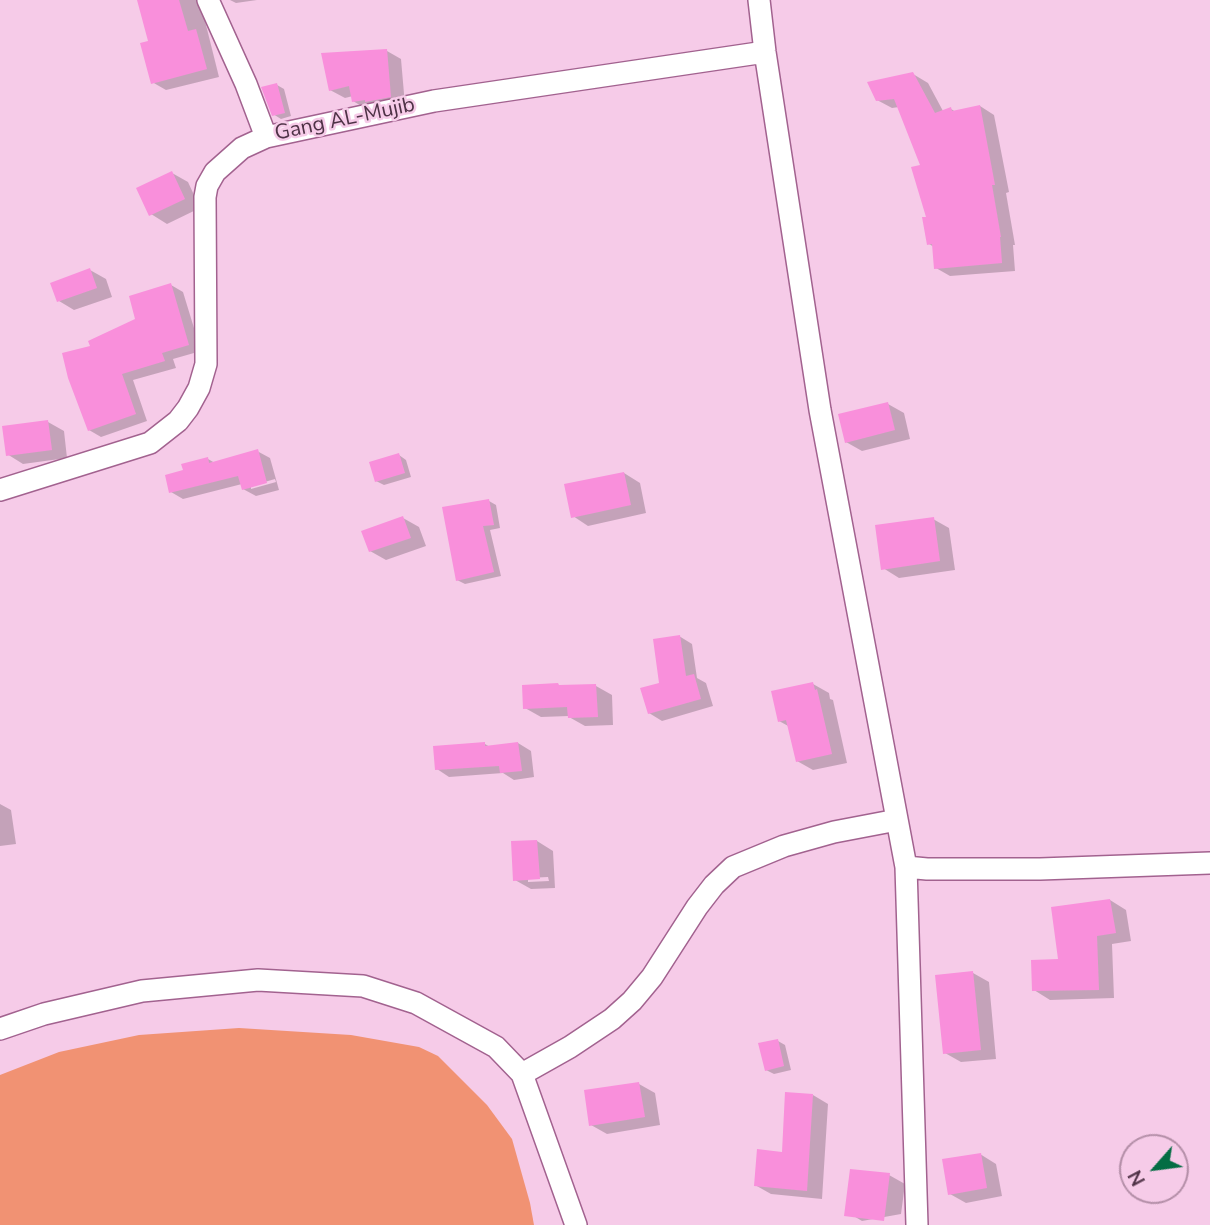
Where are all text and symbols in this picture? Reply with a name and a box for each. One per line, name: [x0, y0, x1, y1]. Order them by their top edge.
street label: Gang AL-Mujib: [273, 93, 417, 147]
north arrow: [1119, 1134, 1189, 1204]
text: N: [1122, 1166, 1152, 1190]

